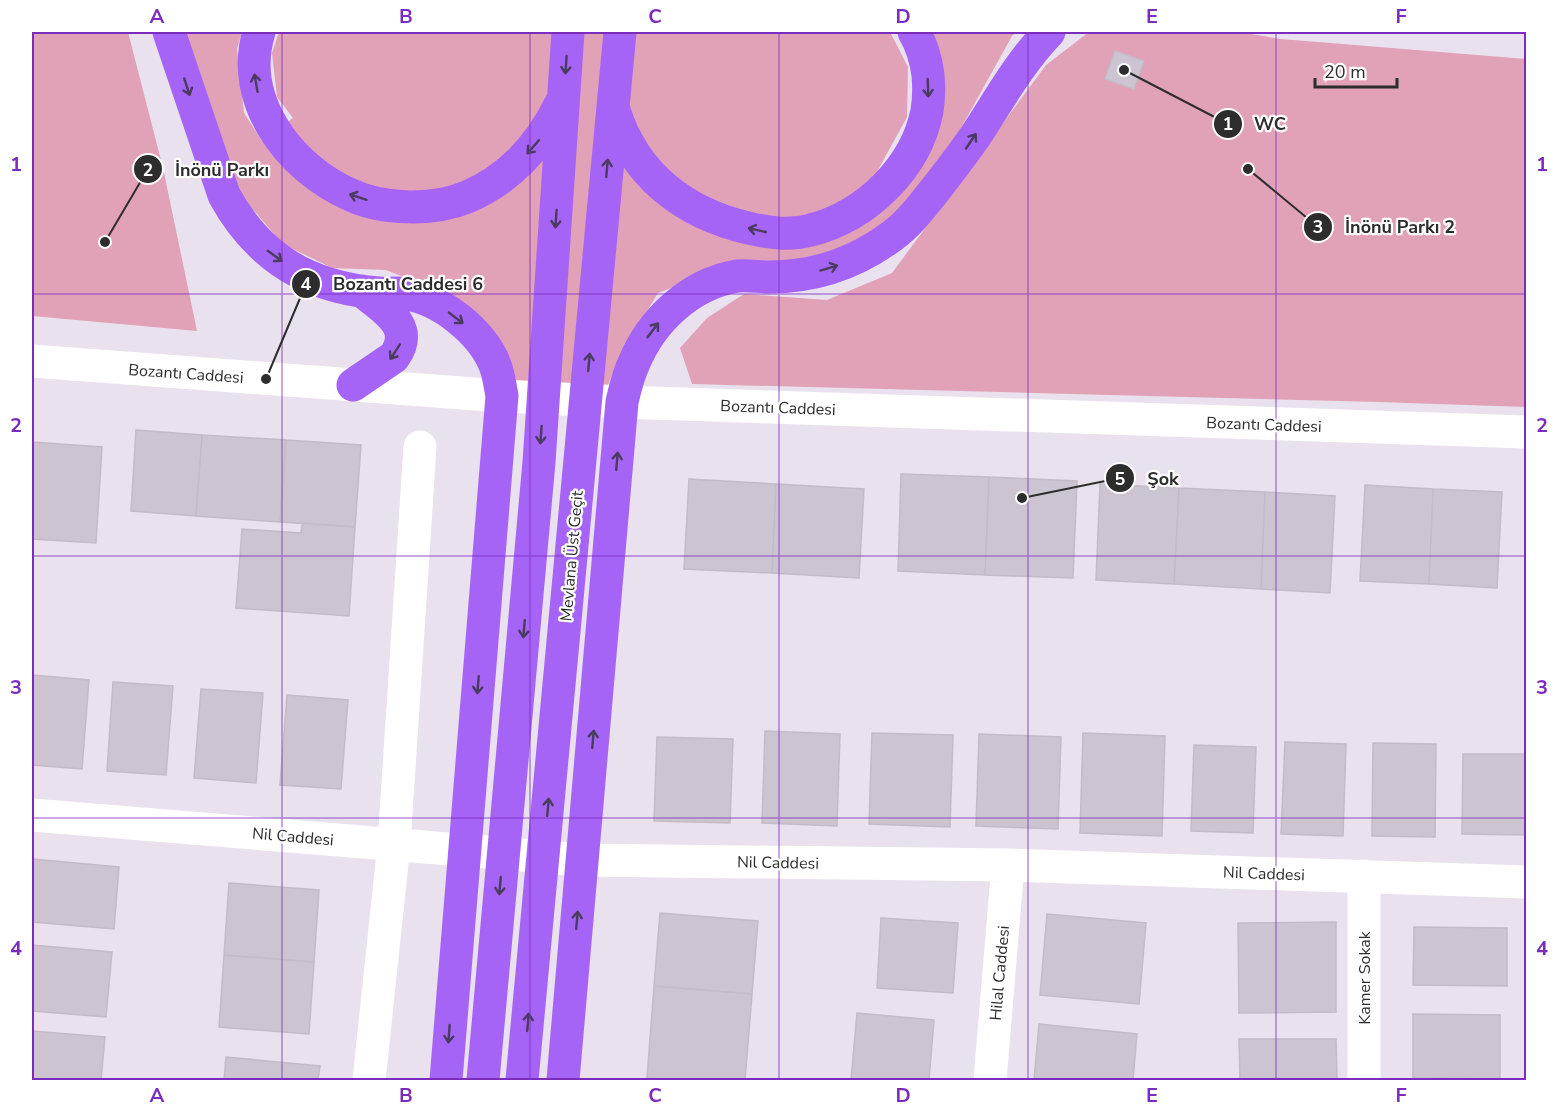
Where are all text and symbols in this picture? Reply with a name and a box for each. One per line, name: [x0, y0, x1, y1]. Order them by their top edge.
text: A: [150, 3, 165, 30]
text: B: [399, 3, 413, 30]
text: C: [648, 3, 662, 30]
text: D: [895, 3, 911, 30]
text: E: [1146, 3, 1158, 30]
text: F: [1395, 3, 1407, 30]
scale bar: [1315, 51, 1398, 89]
one-way arrow: [560, 54, 571, 74]
text: 20 m: [1324, 60, 1366, 84]
one-way arrow: [250, 74, 261, 94]
one-way arrow: [182, 77, 193, 96]
one-way arrow: [922, 77, 934, 97]
callout: WC: [1213, 106, 1298, 142]
text: 1: [1223, 112, 1233, 136]
text: WC: [1254, 112, 1286, 136]
one-way arrow: [965, 134, 977, 150]
one-way arrow: [526, 139, 540, 154]
text: 1: [10, 151, 22, 178]
callout: İnönü Parkı: [133, 151, 281, 187]
text: 1: [1536, 151, 1548, 178]
text: 2: [143, 158, 153, 182]
text: İnönü Parkı: [175, 158, 269, 182]
one-way arrow: [602, 158, 613, 178]
one-way arrow: [349, 191, 367, 202]
one-way arrow: [550, 209, 561, 229]
callout: İnönü Parkı 2: [1303, 209, 1467, 245]
text: 3: [1313, 215, 1323, 239]
text: İnönü Parkı 2: [1345, 215, 1455, 239]
one-way arrow: [748, 223, 767, 235]
one-way arrow: [267, 250, 283, 263]
one-way arrow: [819, 262, 838, 273]
callout: Bozantı Caddesi 6: [291, 266, 495, 302]
text: 4: [301, 272, 312, 296]
text: Bozantı Caddesi 6: [333, 272, 483, 296]
one-way arrow: [448, 312, 464, 324]
one-way arrow: [647, 322, 659, 338]
one-way arrow: [389, 343, 402, 360]
one-way arrow: [584, 353, 595, 373]
street label: Bozantı Caddesi: [128, 359, 244, 389]
street label: Bozantı Caddesi: [720, 395, 836, 421]
text: 2: [10, 412, 22, 439]
street label: Bozantı Caddesi: [1206, 412, 1322, 438]
text: 2: [1536, 412, 1548, 439]
one-way arrow: [535, 424, 546, 444]
one-way arrow: [612, 452, 623, 472]
callout: Şok: [1105, 460, 1190, 496]
text: 5: [1115, 467, 1126, 491]
text: Şok: [1147, 467, 1179, 491]
street label: Mevlana Üst Geçit: [555, 489, 589, 622]
one-way arrow: [518, 618, 529, 638]
text: 3: [10, 674, 22, 701]
one-way arrow: [472, 674, 483, 694]
text: 3: [1536, 674, 1548, 701]
one-way arrow: [588, 730, 599, 750]
one-way arrow: [542, 798, 553, 818]
street label: Nil Caddesi: [251, 822, 335, 852]
street label: Nil Caddesi: [737, 851, 819, 875]
street label: Nil Caddesi: [1223, 862, 1305, 886]
one-way arrow: [494, 875, 505, 895]
one-way arrow: [572, 911, 583, 931]
street label: Hilal Caddesi: [985, 925, 1015, 1022]
street label: Kamer Sokak: [1354, 930, 1376, 1025]
text: 4: [10, 935, 22, 962]
text: 4: [1536, 935, 1548, 962]
one-way arrow: [523, 1013, 534, 1033]
one-way arrow: [443, 1024, 454, 1044]
text: A: [150, 1082, 165, 1109]
text: B: [399, 1082, 413, 1109]
text: C: [648, 1082, 662, 1109]
text: D: [895, 1082, 911, 1109]
text: E: [1146, 1082, 1158, 1109]
text: F: [1395, 1082, 1407, 1109]

